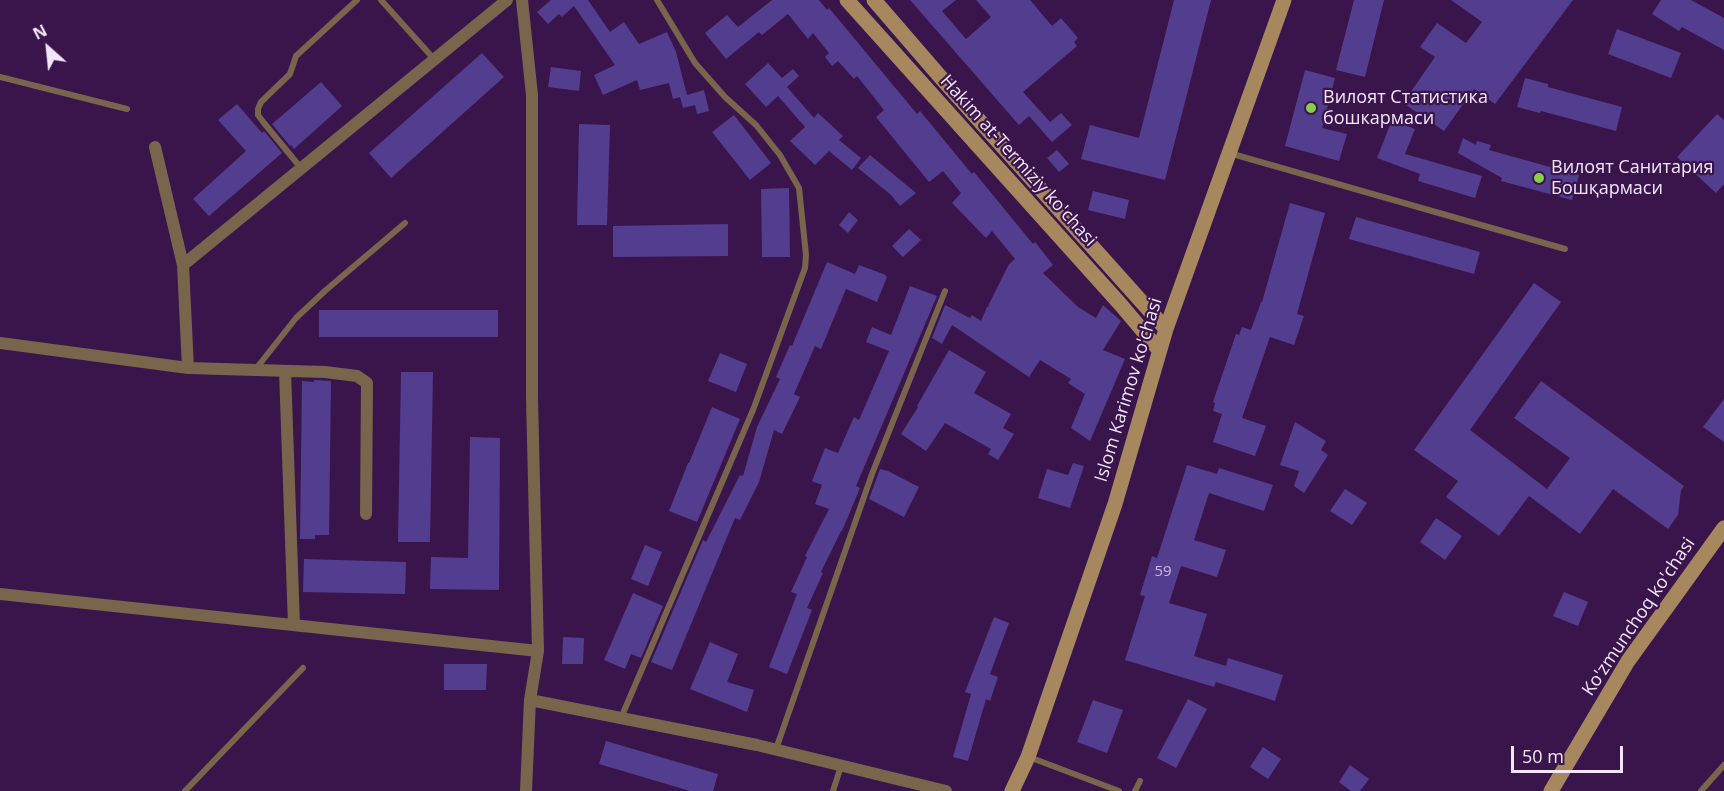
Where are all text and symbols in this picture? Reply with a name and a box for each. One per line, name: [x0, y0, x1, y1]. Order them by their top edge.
north arrow: [18, 18, 78, 78]
text: N: [29, 19, 51, 45]
street label: Hakim at-Termiziy ko'chasi: [935, 71, 1101, 251]
place label: Вилоят Статистика бошкармаси: [1323, 87, 1488, 130]
marker: Вилоят Статистика бошкармаси: [1304, 101, 1318, 115]
place label: Вилоят Санитария Бошқармаси: [1551, 157, 1713, 200]
marker: Вилоят Санитария Бошқармаси: [1532, 171, 1546, 185]
street label: Islom Karimov ko'chasi: [1091, 295, 1167, 485]
street label: Ko'zmunchoq ko'chasi: [1578, 534, 1700, 700]
house number: 59: [1154, 563, 1172, 581]
scale bar: [1514, 734, 1626, 772]
text: 50 m: [1522, 744, 1564, 768]

